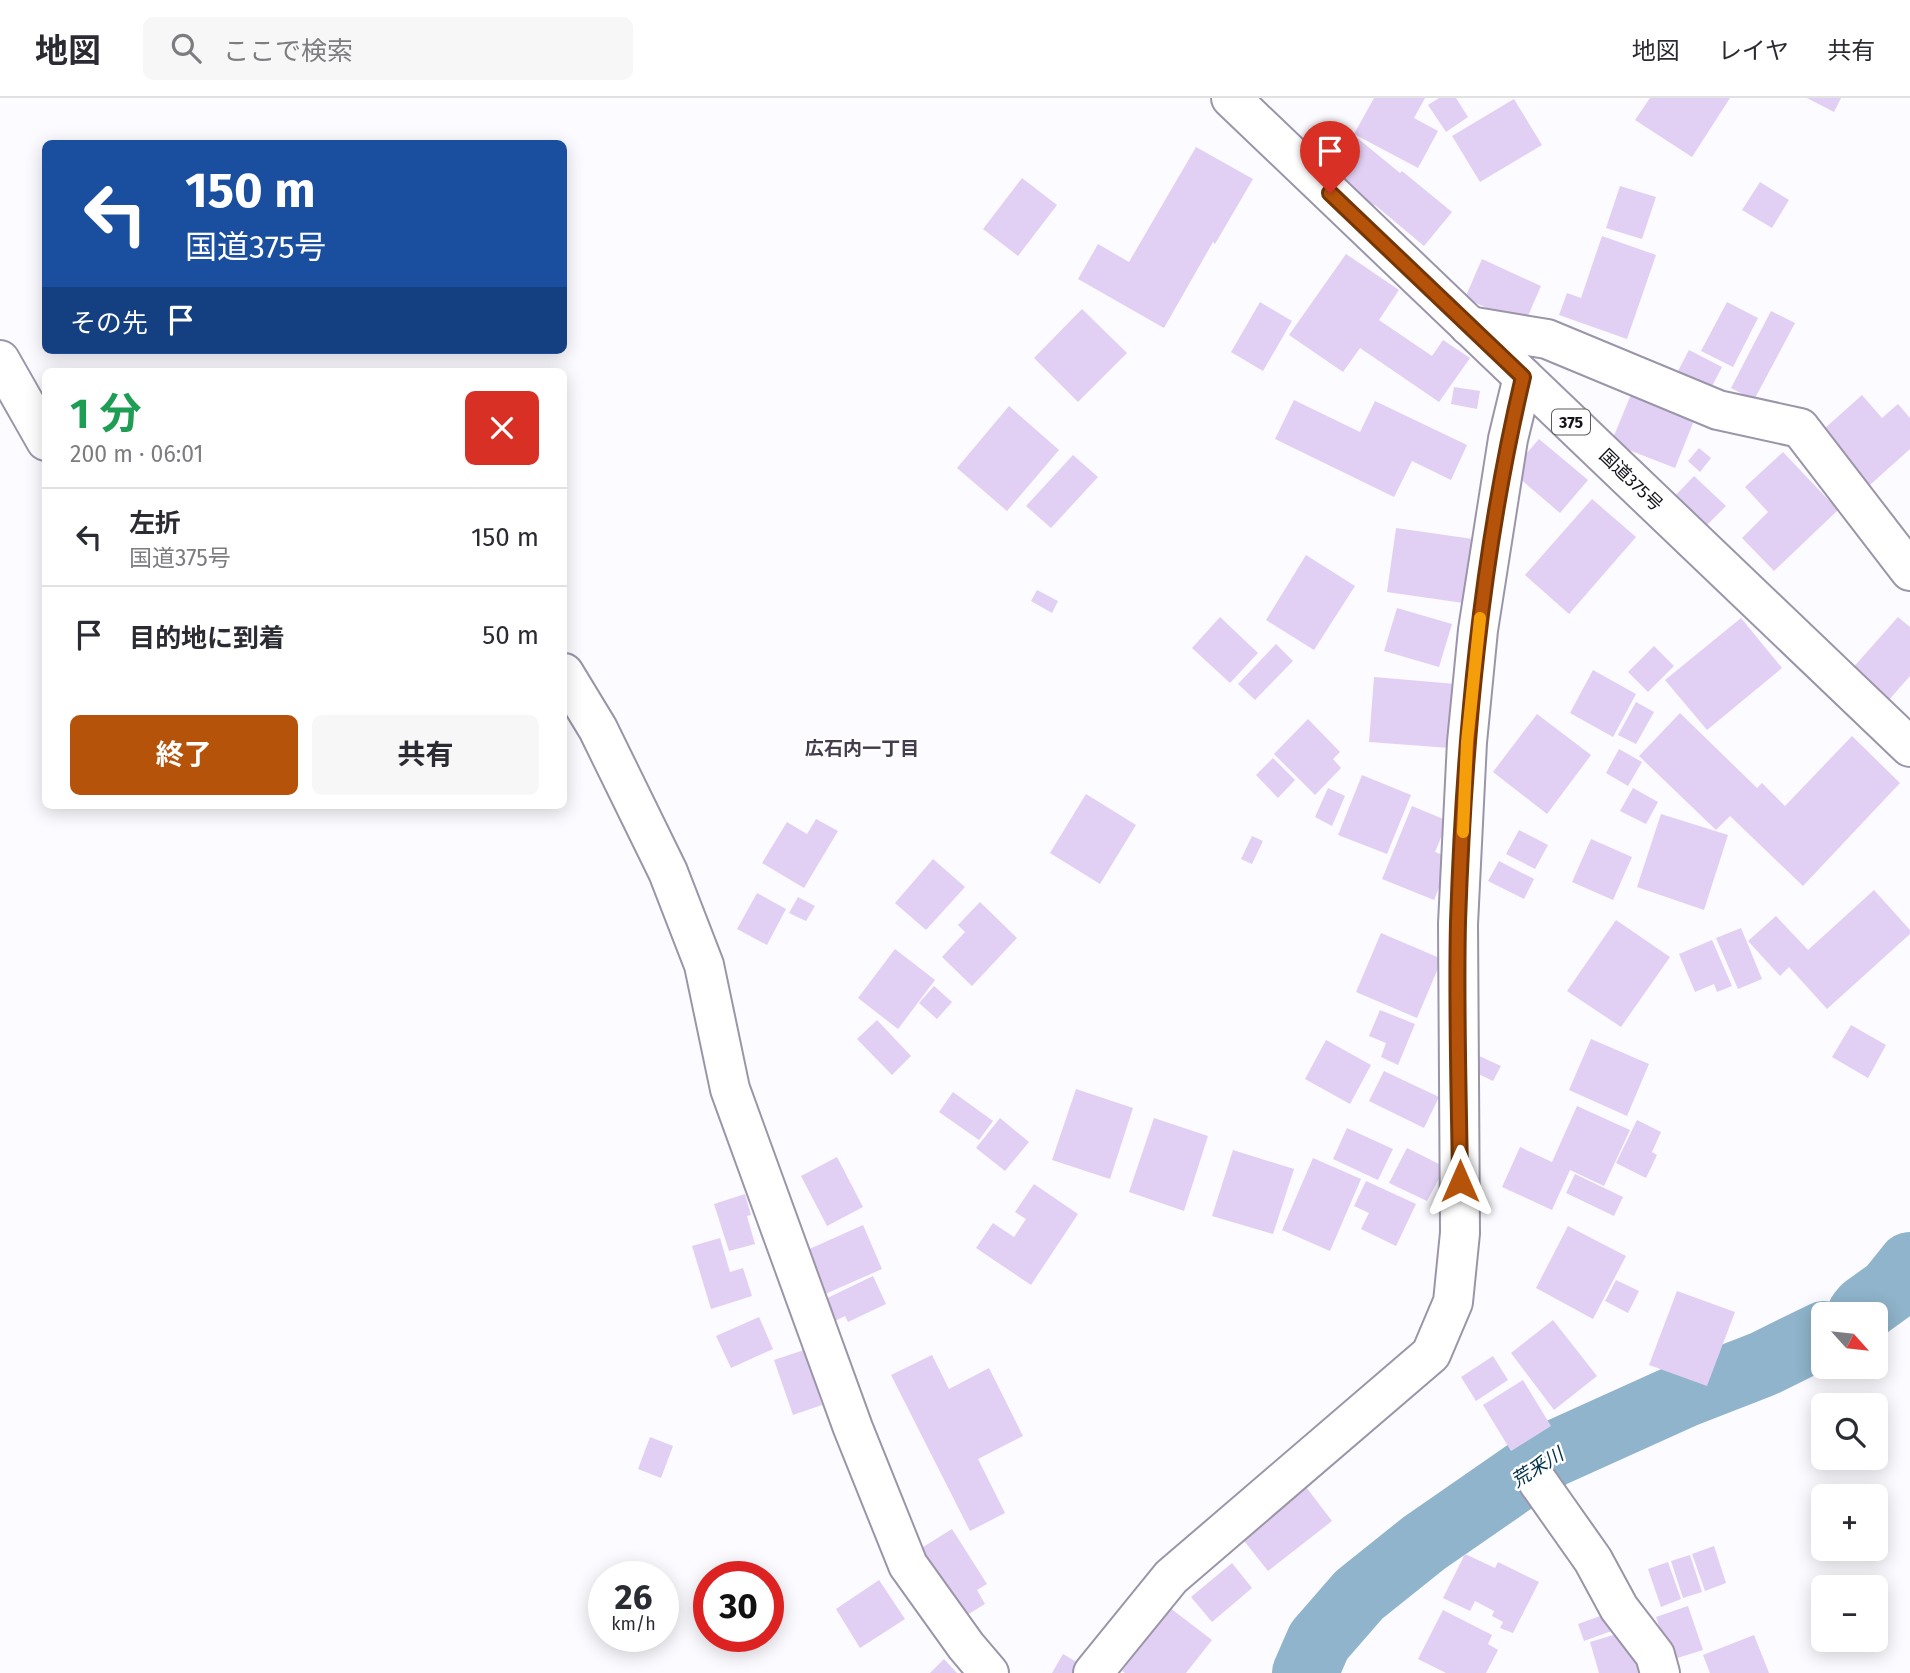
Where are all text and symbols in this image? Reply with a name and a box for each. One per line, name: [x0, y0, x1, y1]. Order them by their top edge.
search box: [143, 17, 633, 80]
icon: search: [167, 29, 205, 67]
text: 地図: [35, 31, 101, 71]
text: ここで検索: [223, 36, 353, 67]
text: 地図: [1632, 37, 1680, 65]
text: レイヤ: [1718, 37, 1789, 65]
text: 共有: [1827, 37, 1875, 65]
pin: [1300, 121, 1360, 193]
icon: arrive: [1311, 132, 1349, 170]
text: 150 m: [185, 161, 316, 220]
icon: left: [70, 168, 161, 259]
text: 国道375号: [185, 228, 327, 266]
icon: arrive: [162, 301, 200, 339]
text: その先: [70, 308, 148, 339]
text: 1 分: [70, 389, 141, 439]
button: close: [465, 391, 539, 465]
road number: 375: [1552, 410, 1590, 434]
text: 200 m · 06:01: [70, 440, 203, 468]
street label: 国道375号: [1595, 444, 1667, 516]
text: 左折: [129, 508, 181, 539]
icon: left: [70, 518, 108, 556]
text: 150 m: [471, 522, 539, 553]
text: 国道375号: [129, 544, 231, 572]
icon: arrive: [70, 616, 108, 654]
text: 50 m: [482, 620, 539, 651]
text: 目的地に到着: [129, 623, 285, 654]
button: 終了: [70, 715, 298, 795]
button: 共有: [312, 715, 539, 795]
district label: 広石内一丁目: [805, 737, 919, 760]
position arrow: [1423, 1144, 1497, 1218]
north arrow: [1811, 1302, 1888, 1379]
map controls: [1811, 1302, 1888, 1652]
button: search: [1811, 1393, 1888, 1470]
water label: 荒釆川: [1507, 1442, 1569, 1492]
button: +: [1811, 1484, 1888, 1561]
speed limit sign: 30: [693, 1561, 784, 1652]
button: −: [1811, 1575, 1888, 1652]
text: 26: [615, 1576, 652, 1618]
text: km/h: [611, 1613, 656, 1635]

